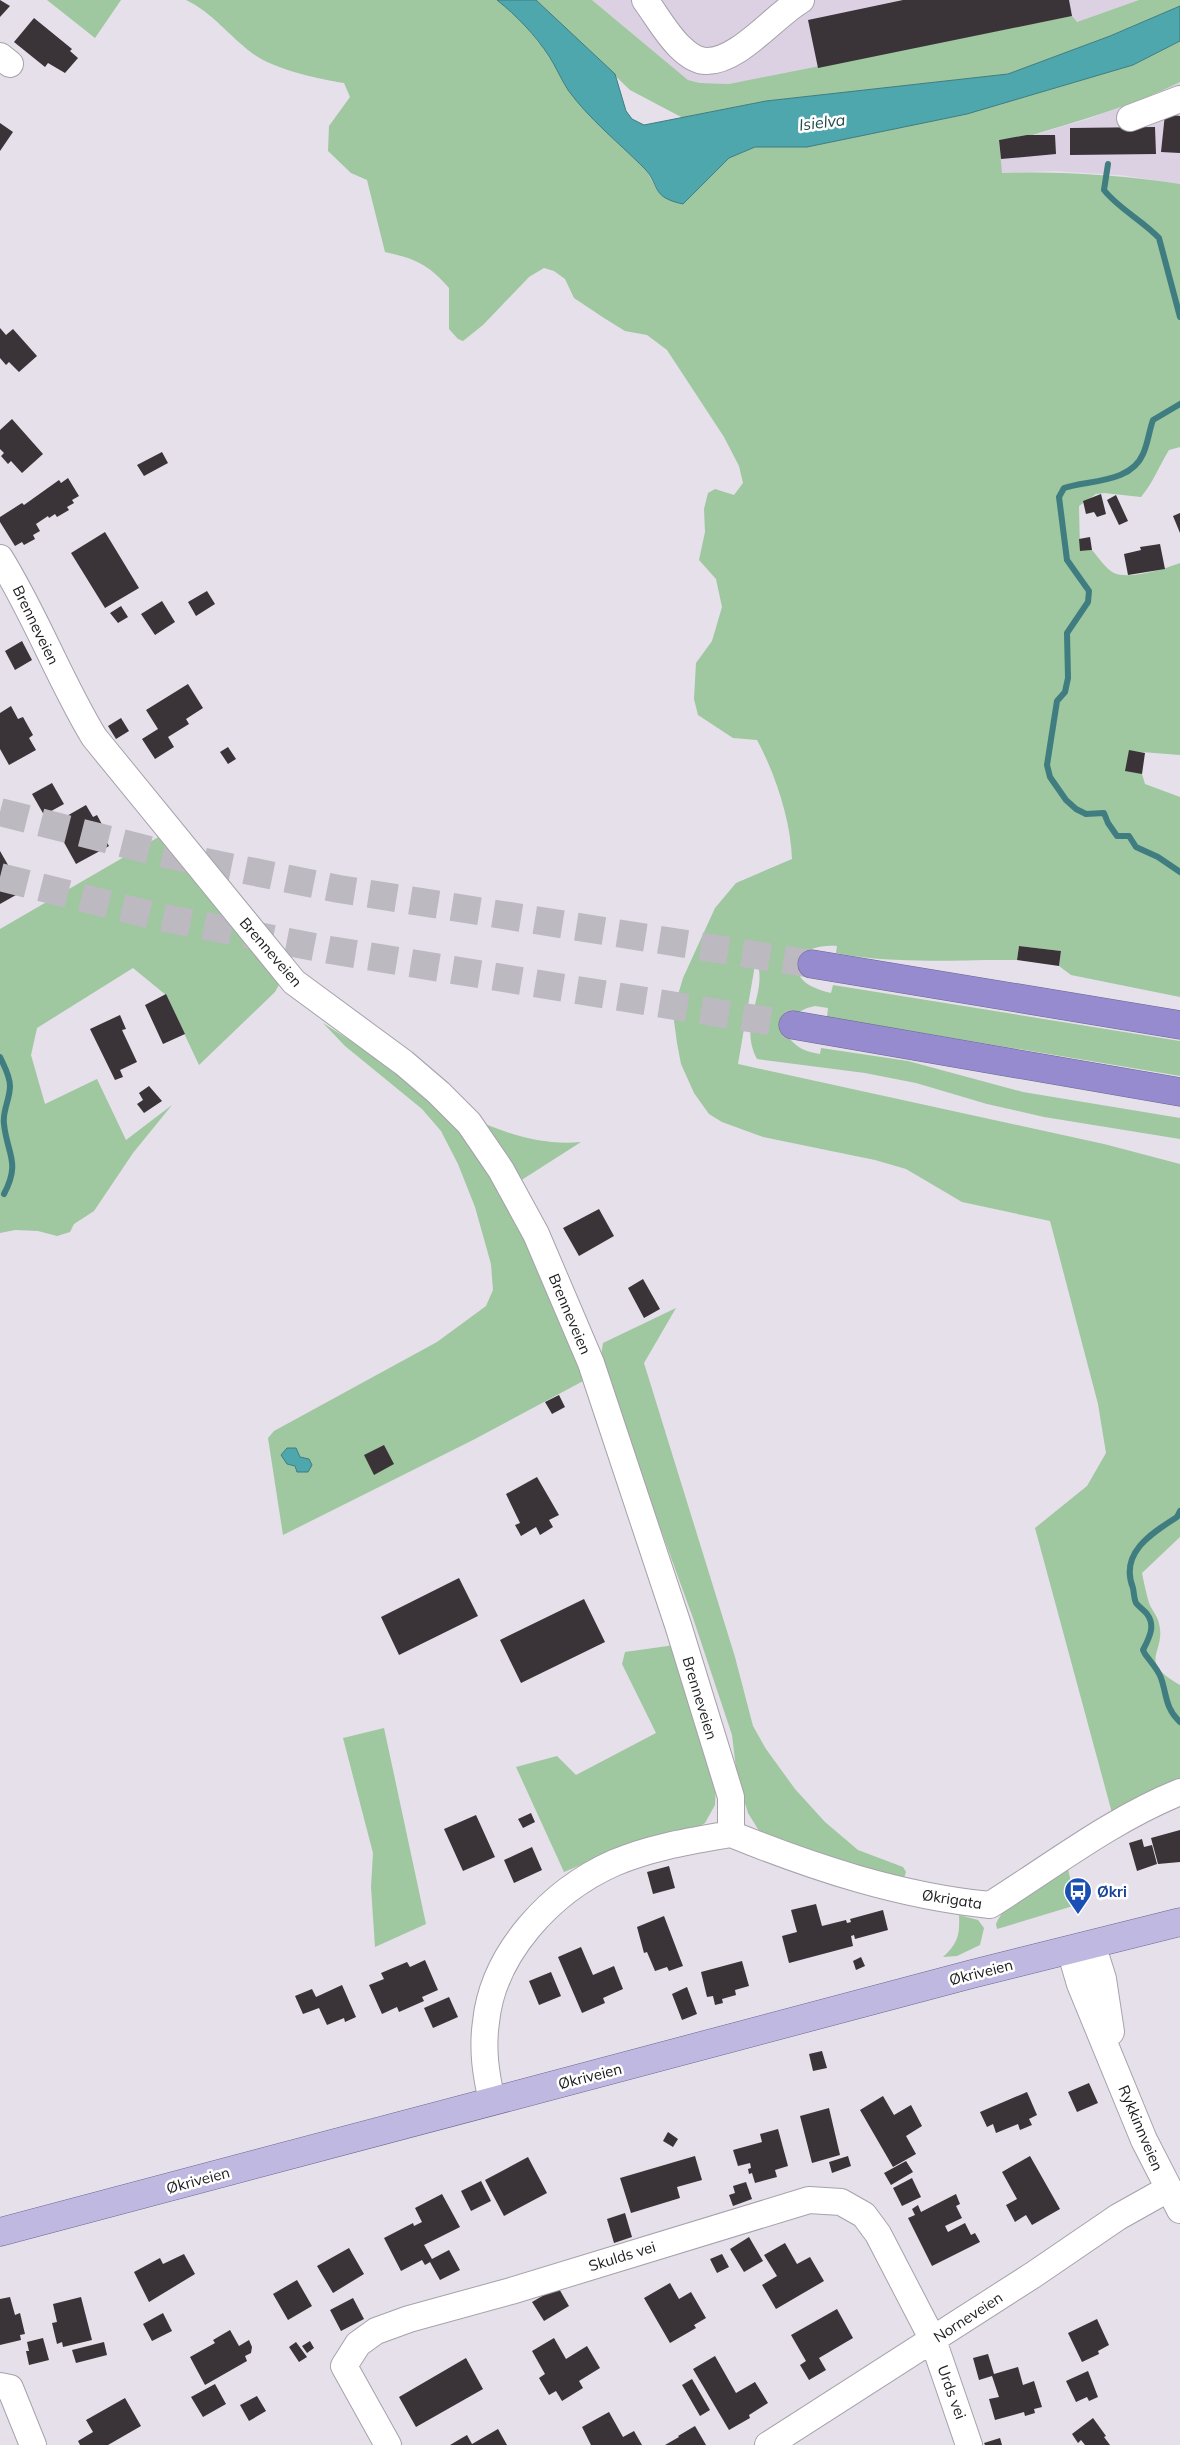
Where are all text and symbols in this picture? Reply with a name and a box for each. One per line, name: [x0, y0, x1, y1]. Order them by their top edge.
water label: Isielva: [798, 109, 847, 135]
street label: Brenneveien: [9, 582, 63, 668]
street label: Brenneveien: [236, 913, 306, 991]
street label: Brenneveien: [544, 1271, 596, 1357]
street label: Brenneveien: [678, 1654, 722, 1742]
bus stop icon: Økri: [1063, 1876, 1093, 1915]
place label: Økri: [1097, 1882, 1127, 1901]
street label: Økrigata: [921, 1885, 983, 1913]
street label: Økriveien: [947, 1955, 1015, 1989]
street label: Økriveien: [556, 2059, 624, 2093]
street label: Rykkinnveien: [1114, 2082, 1168, 2174]
street label: Økriveien: [164, 2162, 232, 2198]
street label: Skulds vei: [586, 2237, 658, 2275]
street label: Norneveien: [930, 2288, 1006, 2346]
street label: Urds vei: [933, 2362, 971, 2422]

